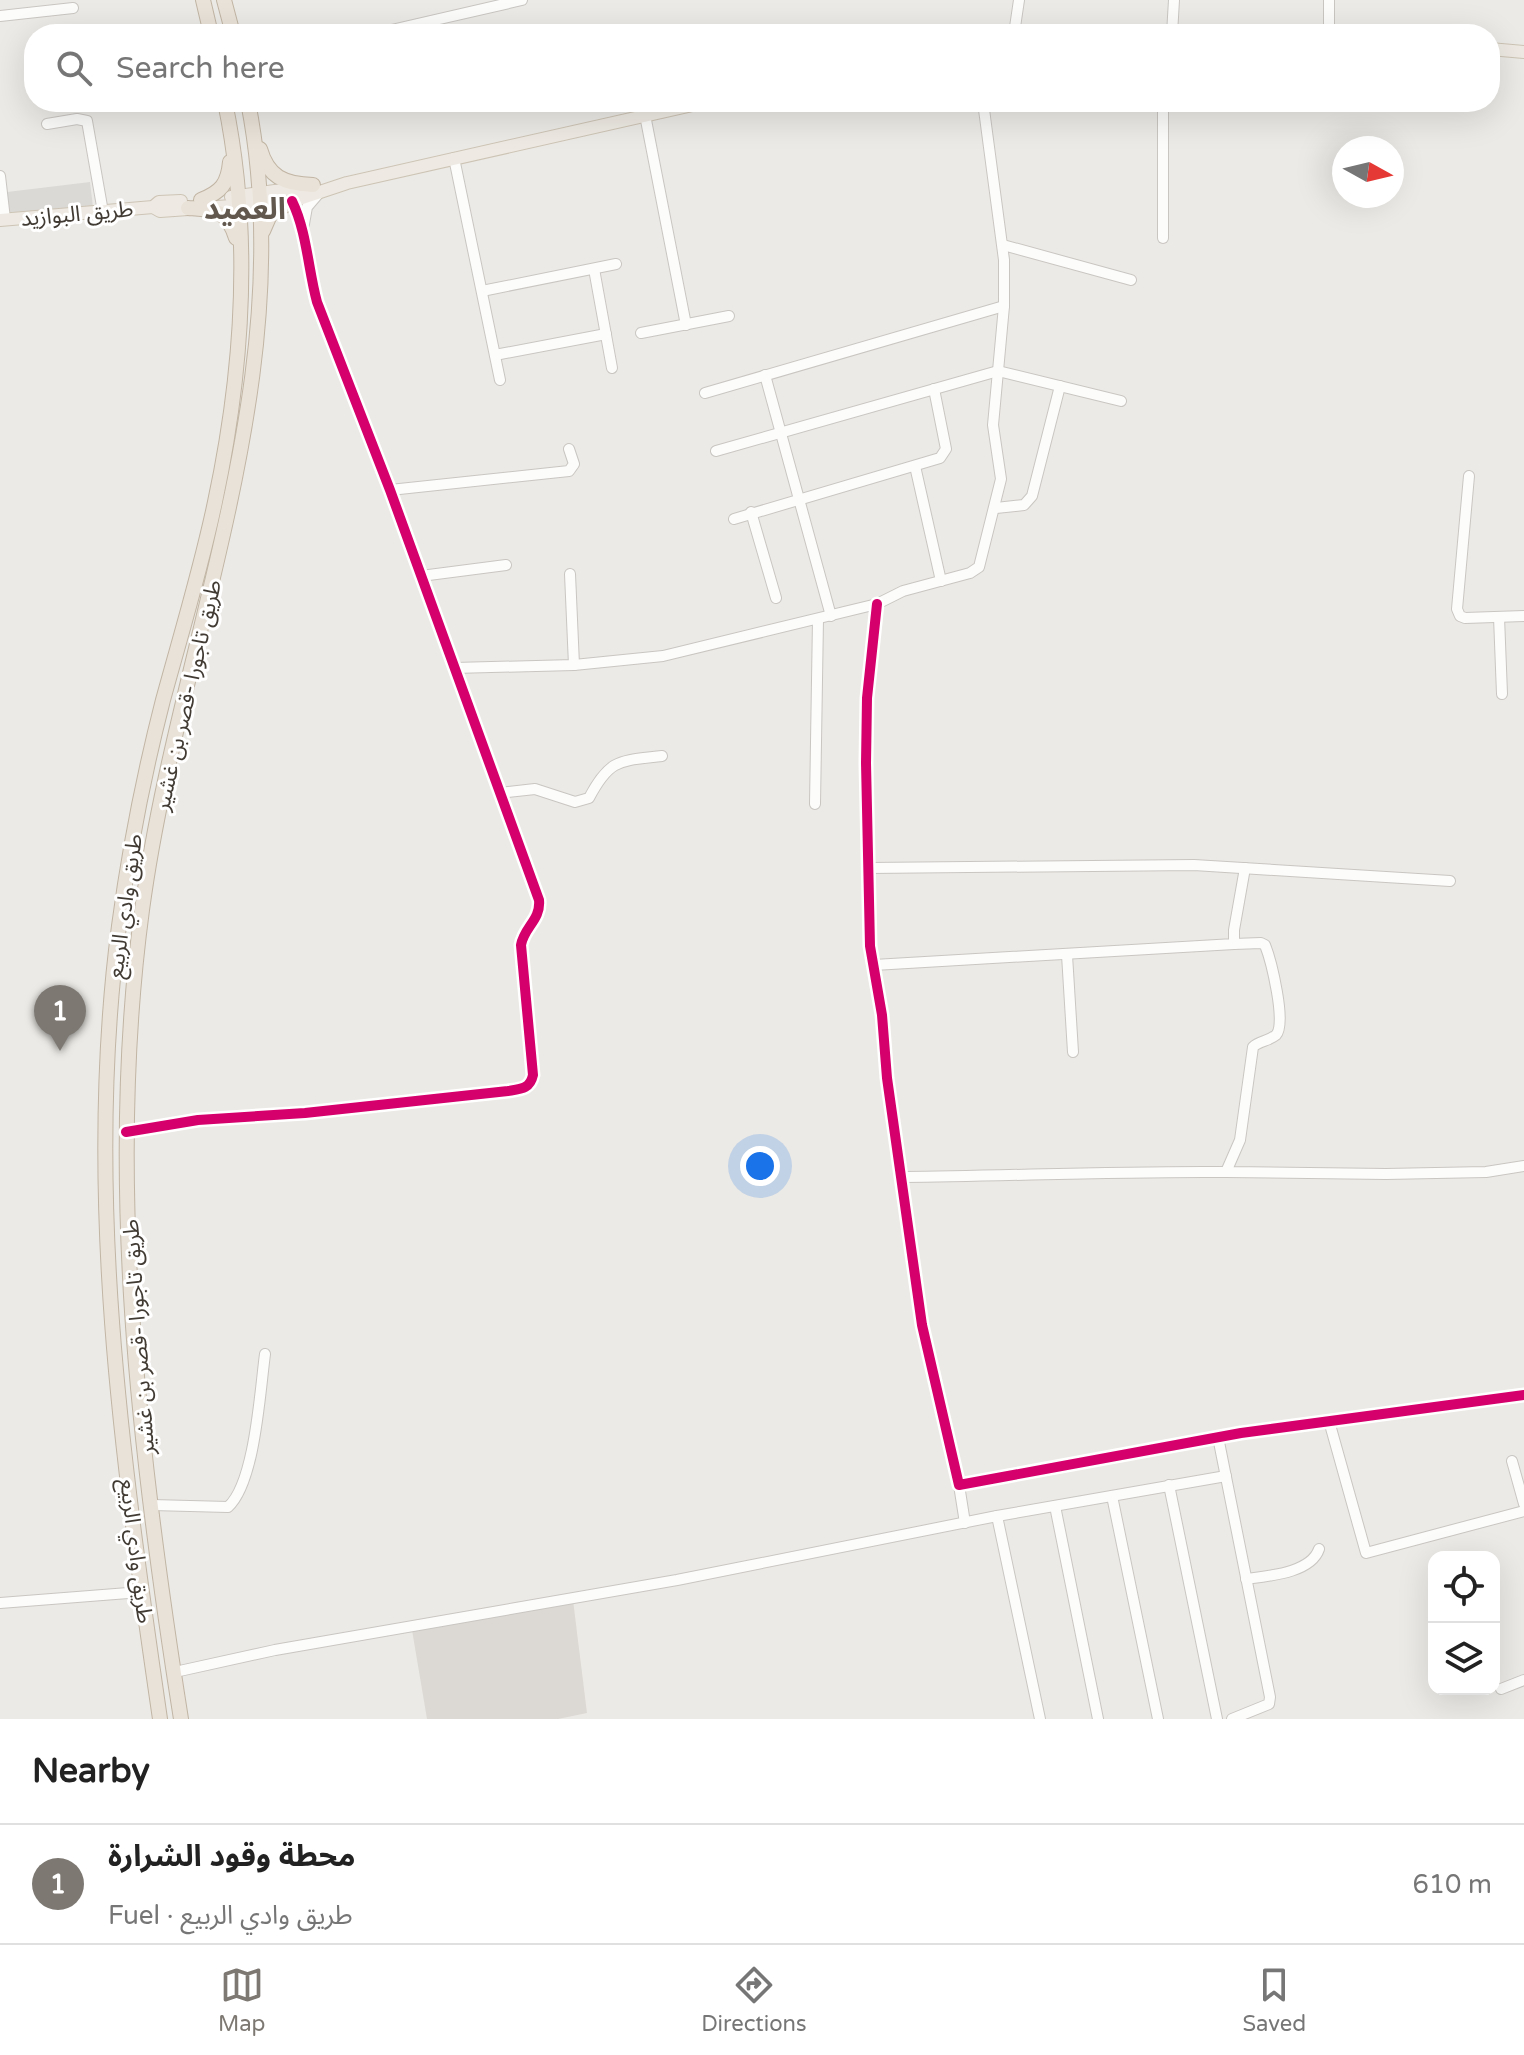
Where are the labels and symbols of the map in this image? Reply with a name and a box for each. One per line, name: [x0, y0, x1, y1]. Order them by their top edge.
north arrow: [1332, 136, 1404, 208]
district label: العميد: [204, 191, 286, 228]
street label: طريق البوازيد: [20, 196, 134, 232]
street label: طريق تاجورا -قصر بن غشير: [149, 577, 227, 814]
street label: طريق وادي الربيع: [102, 832, 151, 981]
pin: 1: [34, 985, 86, 1051]
your location: [740, 1146, 780, 1186]
street label: طريق تاجورا -قصر بن غشير: [118, 1218, 160, 1457]
street label: طريق وادي الربيع: [111, 1477, 158, 1625]

